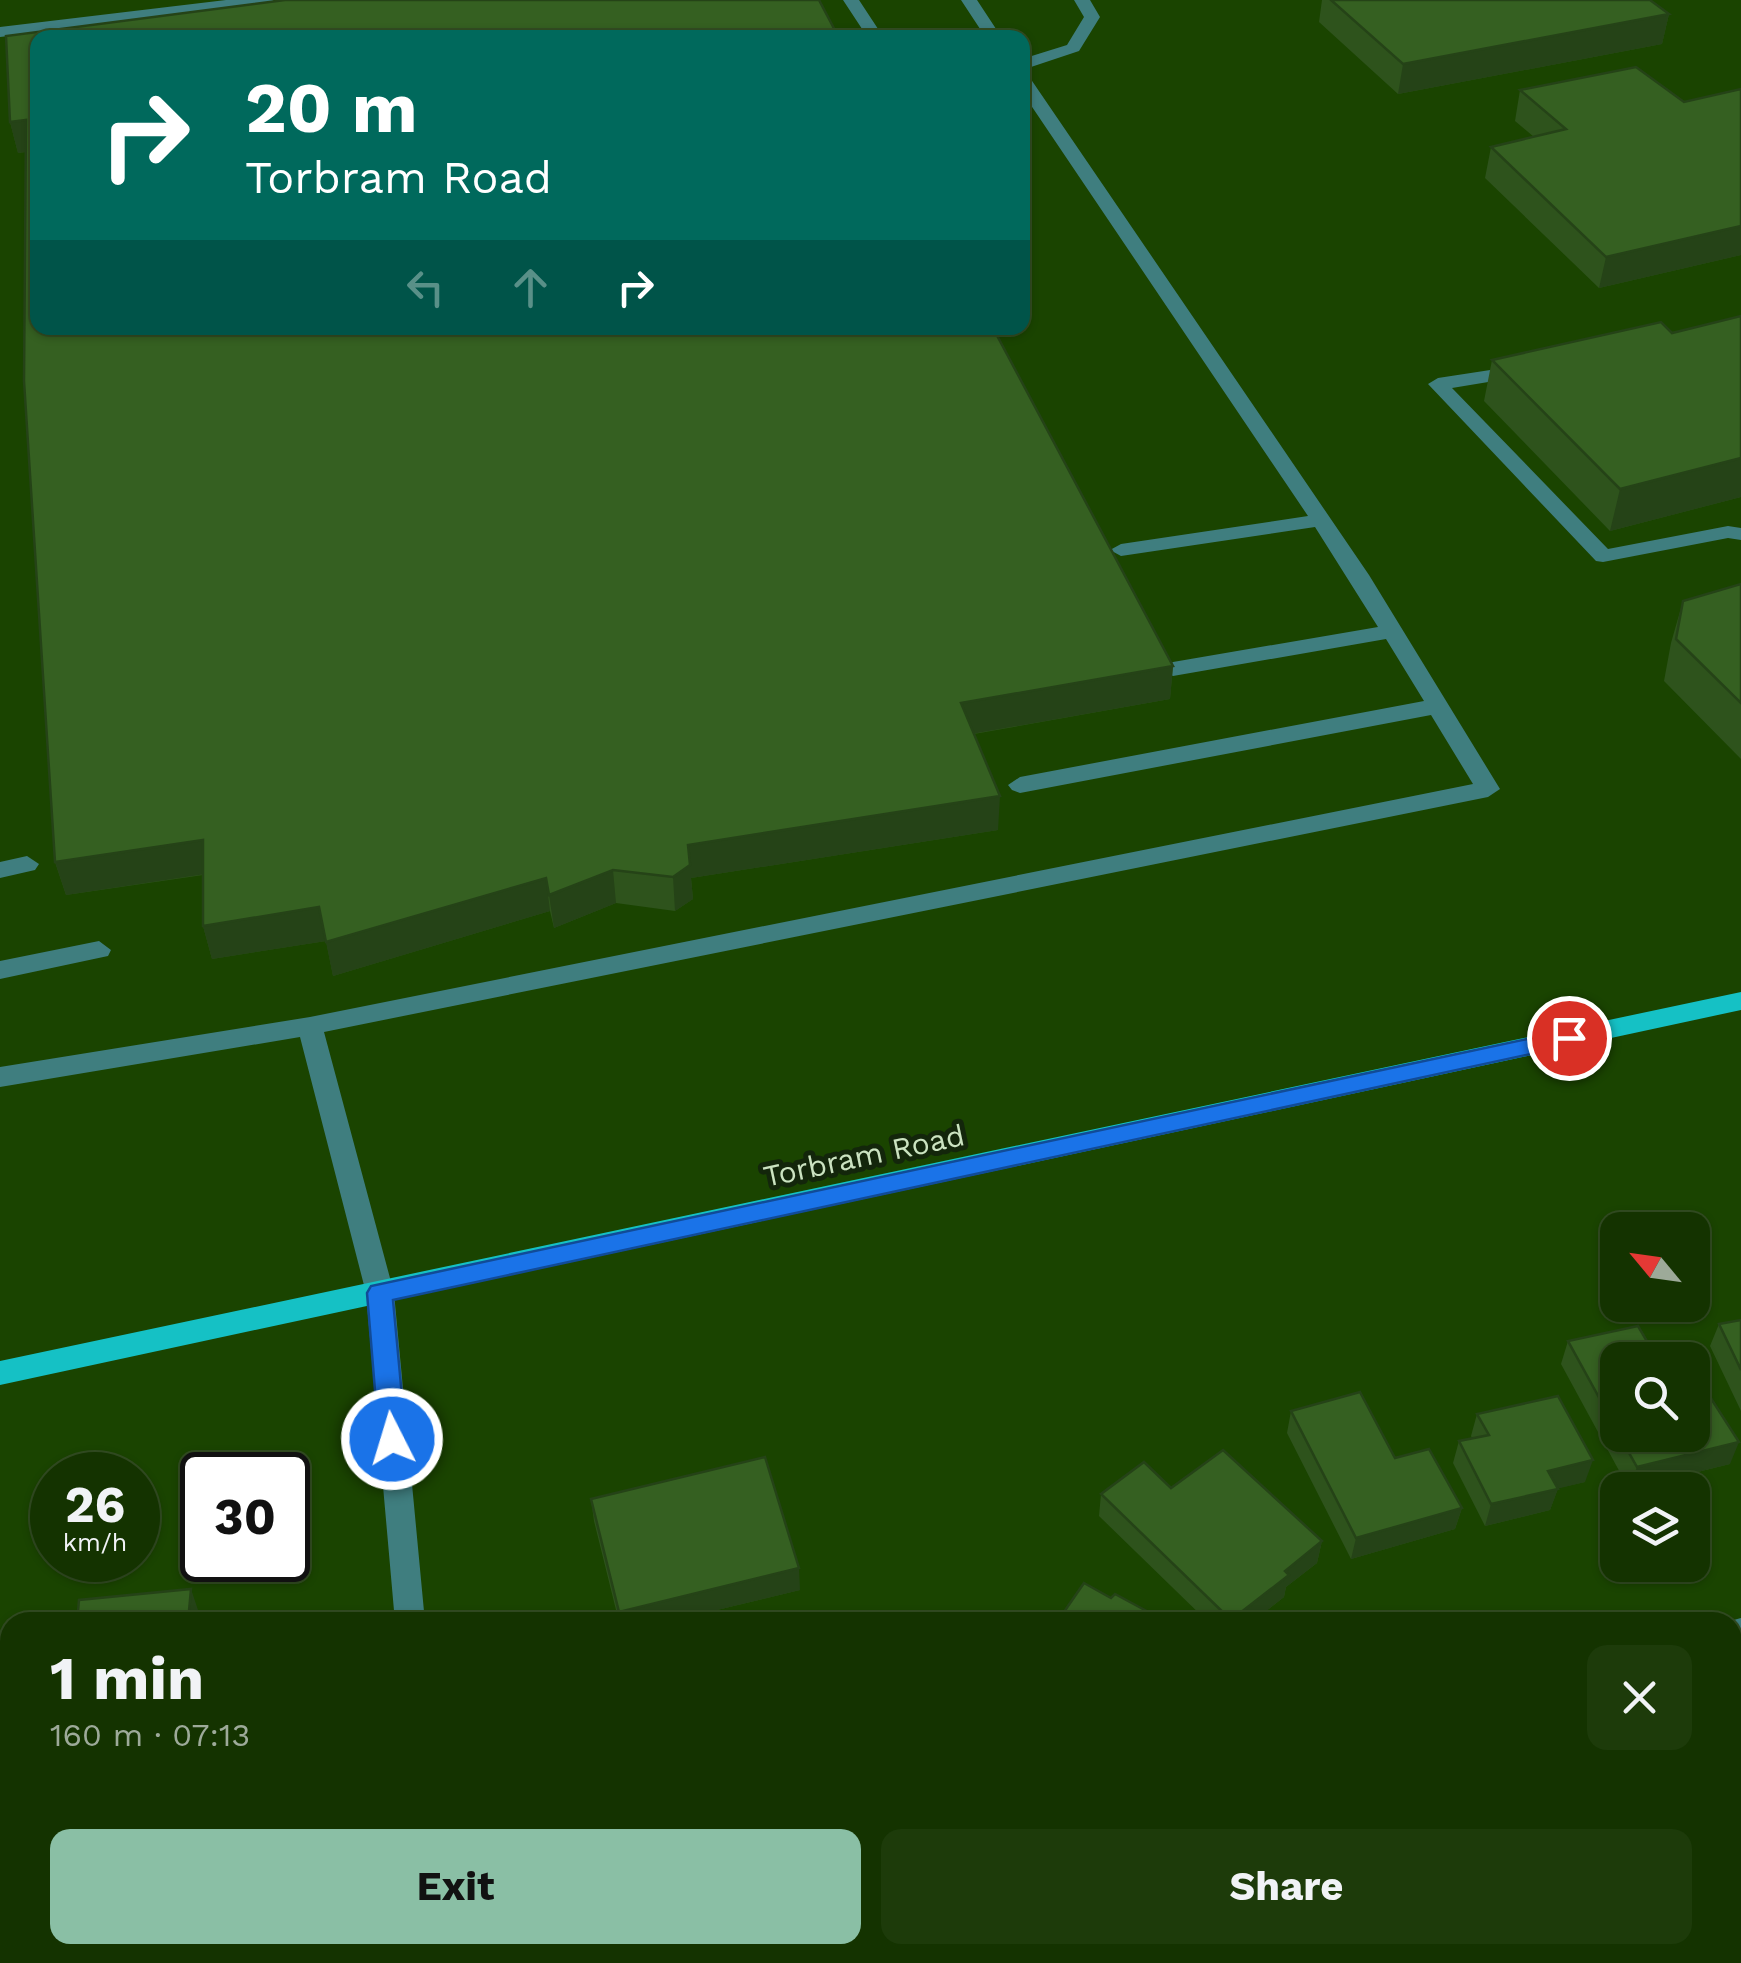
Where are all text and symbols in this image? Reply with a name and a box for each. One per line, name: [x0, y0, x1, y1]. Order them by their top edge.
text: 20 m: [245, 67, 418, 149]
icon: right: [80, 70, 210, 200]
text: Torbram Road: [245, 151, 552, 204]
icon: left: [398, 260, 453, 315]
icon: ahead: [503, 260, 558, 315]
icon: right: [608, 260, 663, 315]
pin: [1527, 996, 1612, 1081]
icon: arrive: [1542, 1011, 1597, 1066]
street label: Torbram Road: [760, 1117, 968, 1194]
north arrow: [1600, 1212, 1710, 1322]
map controls: [1600, 1212, 1710, 1582]
button: search: [1600, 1342, 1710, 1452]
position arrow: [340, 1387, 444, 1491]
speed limit sign: 30: [180, 1452, 310, 1582]
button: layers: [1600, 1472, 1710, 1582]
text: 26: [65, 1475, 125, 1534]
text: km/h: [63, 1528, 127, 1557]
text: 1 min: [50, 1643, 204, 1714]
button: close: [1587, 1645, 1692, 1750]
text: 160 m · 07:13: [50, 1716, 250, 1754]
button: Exit: [50, 1829, 861, 1944]
button: Share: [881, 1829, 1692, 1944]

